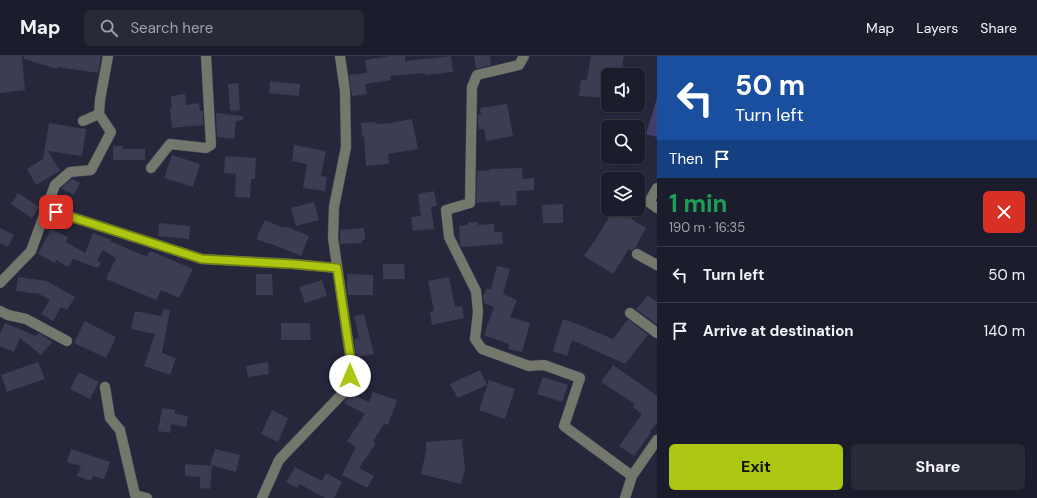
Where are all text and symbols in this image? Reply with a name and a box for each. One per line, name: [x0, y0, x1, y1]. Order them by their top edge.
search box: [84, 10, 364, 46]
text: Map: [20, 15, 60, 40]
icon: search: [98, 17, 120, 39]
text: Search here: [130, 18, 213, 38]
text: Map: [866, 19, 894, 37]
text: Layers: [916, 19, 958, 37]
text: Share: [980, 19, 1017, 37]
text: 50 m: [735, 67, 805, 104]
map controls: [601, 68, 645, 216]
button: sound: [601, 68, 645, 112]
icon: left: [669, 72, 721, 124]
text: Turn left: [735, 103, 804, 127]
button: search: [601, 120, 645, 164]
icon: arrive: [711, 148, 733, 170]
text: Then: [669, 149, 703, 169]
button: layers: [601, 172, 645, 216]
text: 1 min: [669, 188, 727, 219]
button: close: [983, 191, 1025, 233]
pin: [39, 195, 73, 229]
icon: arrive: [45, 201, 67, 223]
text: 190 m · 16:35: [669, 219, 745, 236]
icon: left: [669, 264, 691, 286]
text: Turn left: [703, 265, 764, 285]
text: 50 m: [988, 265, 1025, 285]
icon: arrive: [669, 320, 691, 342]
text: Arrive at destination: [703, 321, 854, 341]
text: 140 m: [984, 321, 1025, 341]
position arrow: [329, 355, 371, 397]
button: Exit: [669, 444, 843, 490]
button: Share: [851, 444, 1025, 490]

